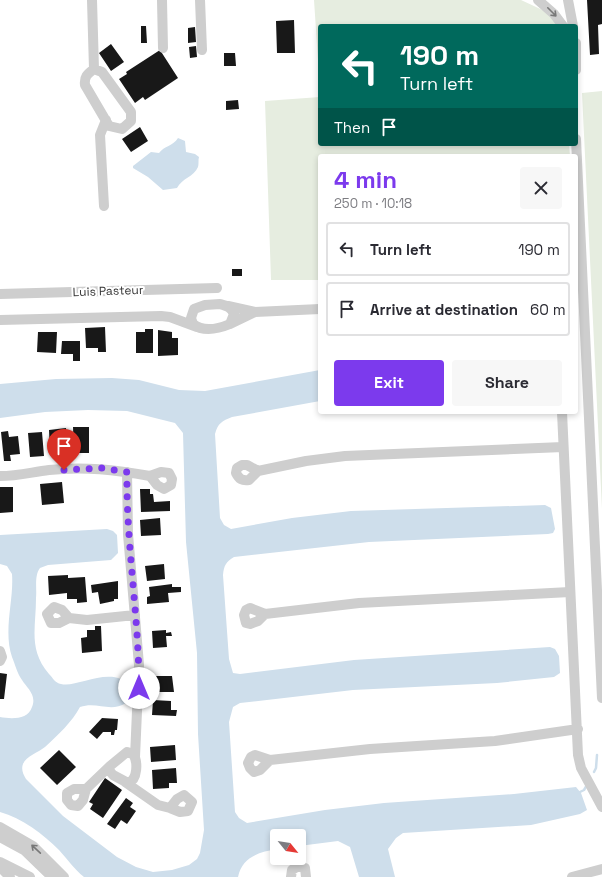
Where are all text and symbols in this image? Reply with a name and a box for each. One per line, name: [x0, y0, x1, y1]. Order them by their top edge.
one-way arrow: [547, 7, 557, 17]
text: 190 m: [400, 37, 479, 73]
icon: left: [334, 40, 386, 92]
text: Turn left: [400, 72, 473, 95]
icon: arrive: [378, 116, 400, 138]
text: Then: [334, 118, 370, 137]
text: 4 min: [334, 164, 397, 195]
button: close: [520, 167, 562, 209]
text: 250 m · 10:18: [334, 195, 412, 212]
icon: left: [336, 238, 358, 260]
text: Turn left: [370, 240, 432, 259]
text: 190 m: [518, 240, 560, 259]
street label: Luis Pasteur: [72, 282, 144, 300]
icon: arrive: [336, 298, 358, 320]
text: Arrive at destination: [370, 300, 518, 319]
text: 60 m: [530, 300, 566, 319]
button: Exit: [334, 360, 444, 406]
button: Share: [452, 360, 562, 406]
pin: [47, 429, 81, 470]
icon: arrive: [53, 435, 75, 457]
position arrow: [118, 667, 160, 709]
north arrow: [270, 829, 306, 865]
map controls: [270, 829, 306, 865]
one-way arrow: [31, 845, 42, 854]

